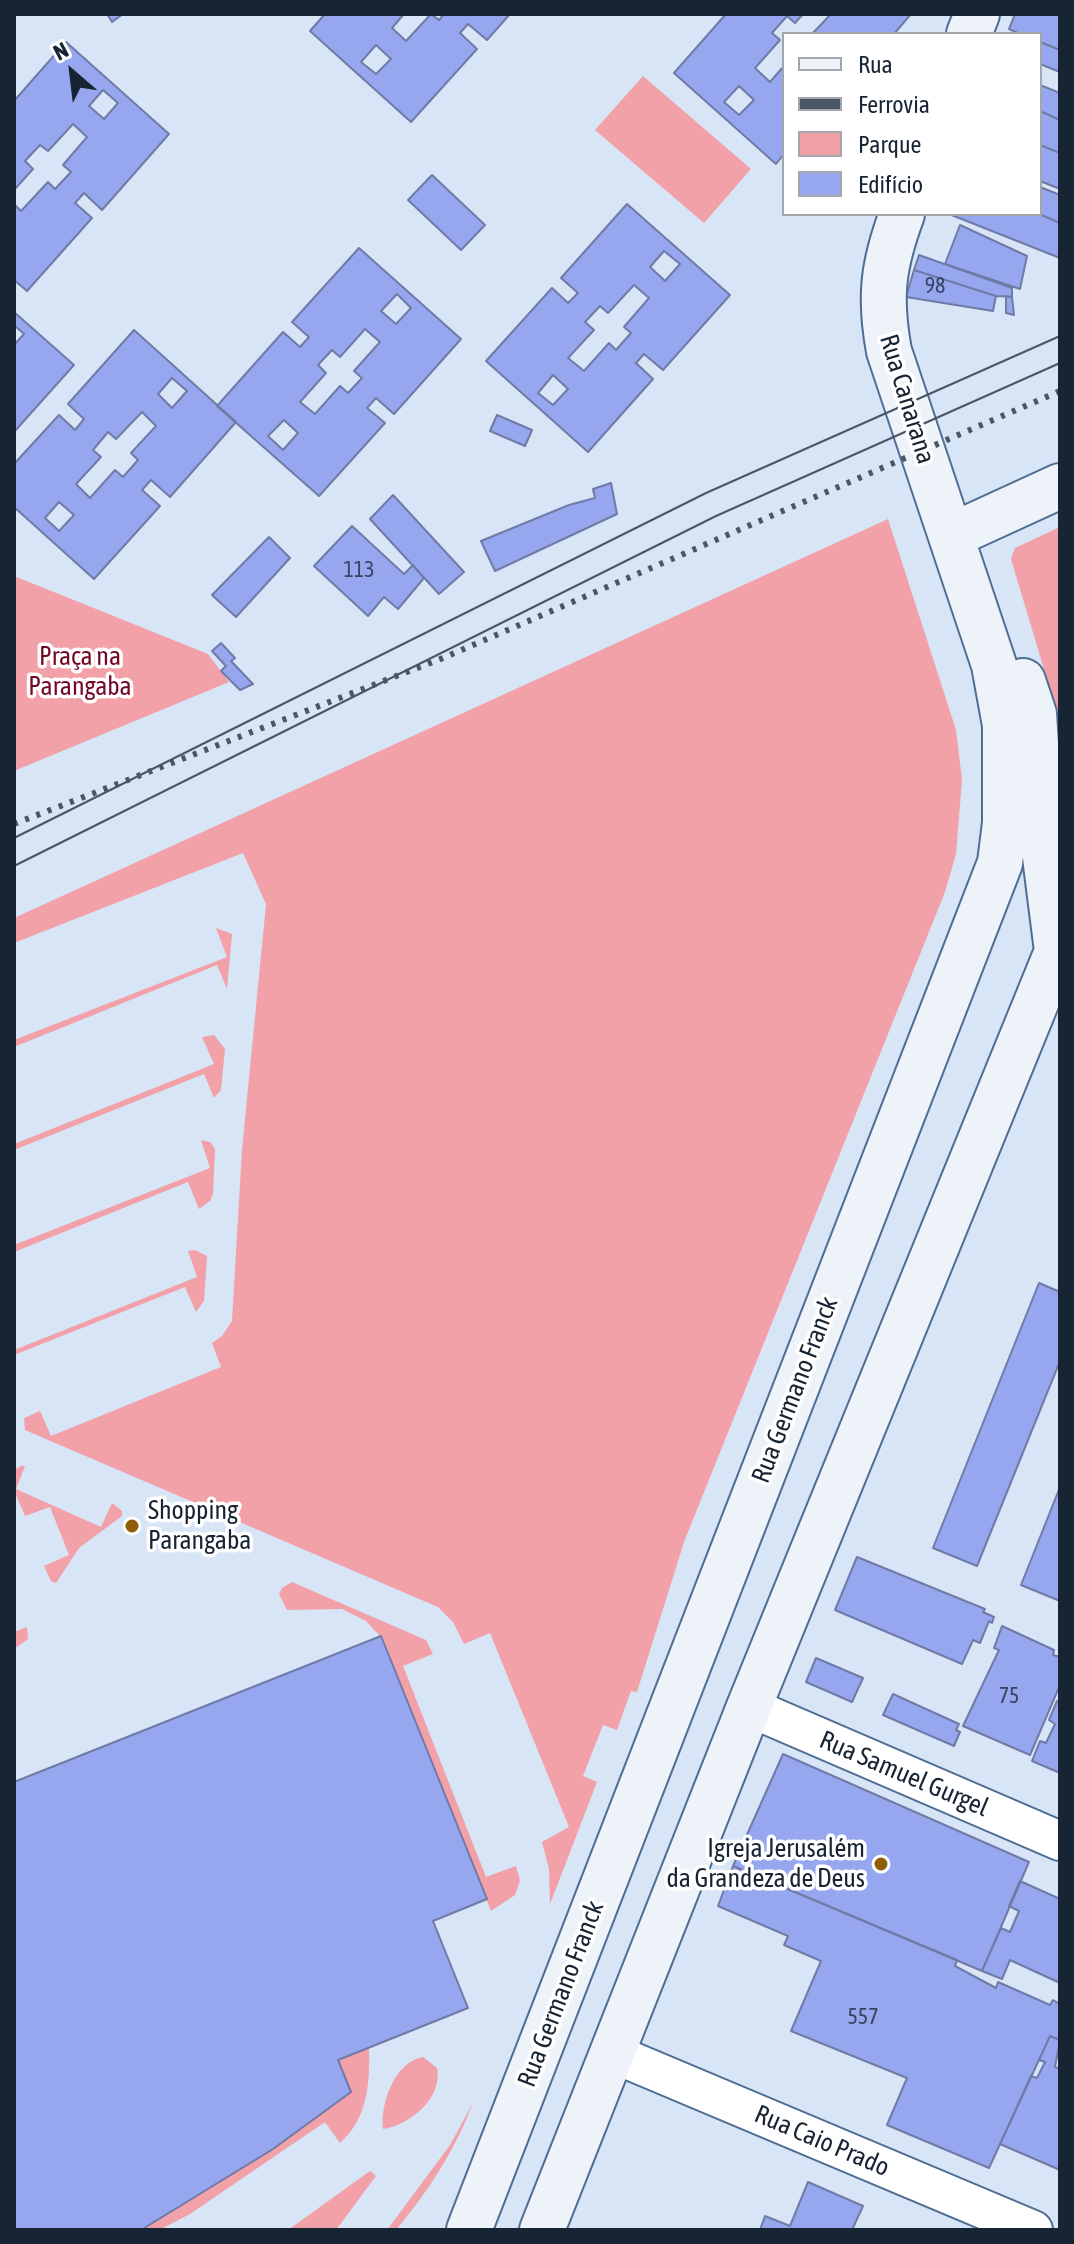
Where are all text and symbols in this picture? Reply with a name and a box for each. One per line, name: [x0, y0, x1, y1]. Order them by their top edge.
north arrow: [32, 32, 112, 112]
legend: [782, 32, 1042, 216]
text: N: [49, 36, 73, 65]
text: Rua: [858, 51, 893, 78]
text: Ferrovia: [858, 91, 930, 118]
text: Parque: [858, 131, 921, 158]
text: Edifício: [858, 171, 923, 198]
house number: 98: [925, 273, 945, 299]
street label: Rua Canarana: [873, 331, 941, 467]
house number: 113: [343, 557, 375, 583]
park label: Praça na Parangaba: [28, 641, 132, 702]
street label: Rua Germano Franck: [745, 1293, 845, 1487]
place label: Shopping Parangaba: [148, 1495, 251, 1556]
marker: Shopping Parangaba: [123, 1517, 141, 1535]
house number: 75: [999, 1683, 1019, 1709]
street label: Rua Samuel Gurgel: [815, 1724, 993, 1824]
place label: Igreja Jerusalém da Grandeza de Deus: [666, 1833, 865, 1894]
marker: Igreja Jerusalém da Grandeza de Deus: [872, 1855, 890, 1873]
street label: Rua Germano Franck: [511, 1897, 611, 2091]
house number: 557: [847, 2004, 879, 2030]
street label: Rua Caio Prado: [750, 2099, 894, 2183]

